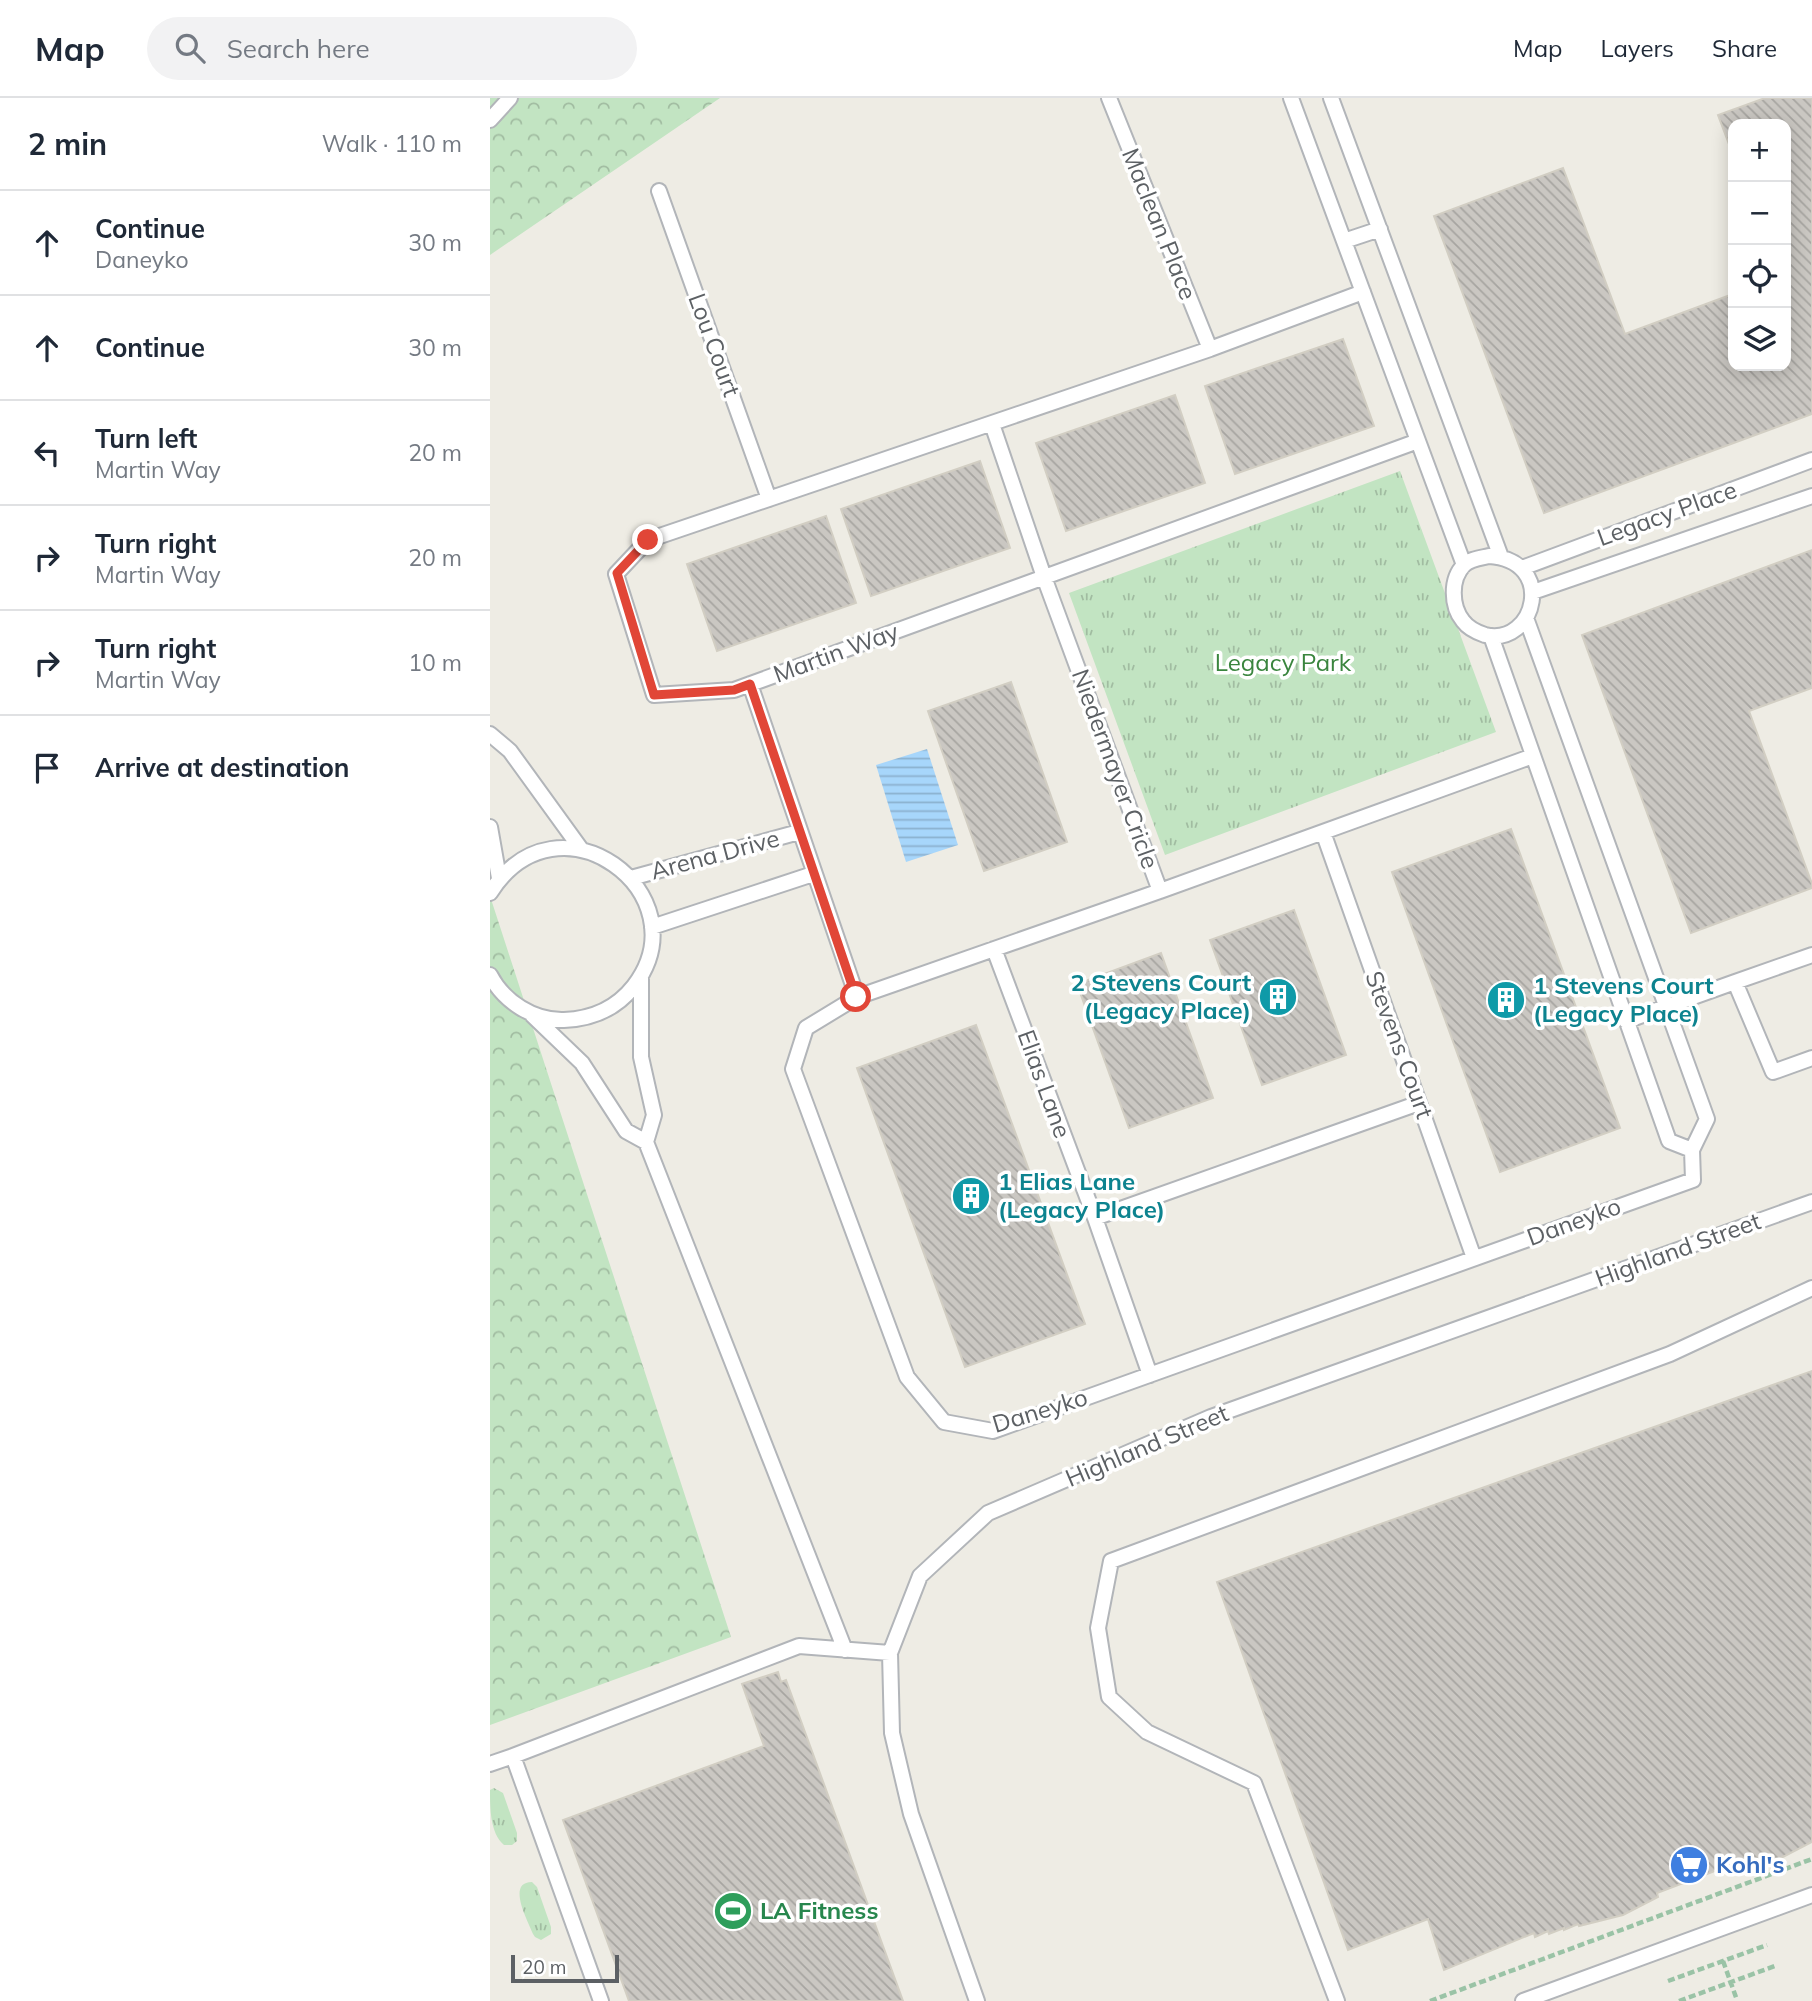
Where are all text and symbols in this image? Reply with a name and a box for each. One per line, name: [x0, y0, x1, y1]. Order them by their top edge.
search box: [147, 17, 637, 80]
text: Map: [35, 28, 105, 69]
icon: search: [171, 29, 209, 67]
text: Search here: [227, 32, 370, 65]
text: Map: [1513, 33, 1562, 63]
text: Layers: [1600, 33, 1674, 63]
text: Share: [1712, 33, 1777, 63]
map controls: [1728, 119, 1791, 371]
button: +: [1728, 119, 1791, 182]
text: 2 min: [28, 125, 107, 163]
text: Walk · 110 m: [322, 129, 462, 158]
street label: Maclean Place: [1116, 143, 1204, 304]
button: −: [1728, 182, 1791, 245]
text: Continue: [95, 212, 205, 245]
icon: ahead: [28, 224, 66, 262]
text: 30 m: [408, 228, 462, 257]
text: Daneyko: [95, 245, 189, 274]
button: locate: [1728, 245, 1791, 308]
street label: Lou Court: [682, 289, 747, 400]
button: layers: [1728, 308, 1791, 371]
icon: ahead: [28, 329, 66, 367]
text: Continue: [95, 331, 205, 364]
text: 30 m: [408, 333, 462, 362]
text: Turn left: [95, 422, 197, 455]
icon: left: [28, 434, 66, 472]
text: 20 m: [408, 438, 462, 467]
text: Martin Way: [95, 455, 221, 484]
street label: Legacy Place: [1593, 474, 1741, 552]
route end: [632, 524, 663, 555]
text: Turn right: [95, 527, 216, 560]
icon: right: [28, 539, 66, 577]
text: 20 m: [408, 543, 462, 572]
text: Martin Way: [95, 560, 221, 589]
street label: Martin Way: [769, 615, 903, 689]
text: Turn right: [95, 632, 216, 665]
icon: right: [28, 644, 66, 682]
park label: Legacy Park: [1215, 647, 1352, 677]
text: 10 m: [408, 648, 462, 677]
text: Martin Way: [95, 665, 221, 694]
street label: Niedermayer Cricle: [1066, 665, 1166, 873]
icon: arrive: [28, 749, 66, 787]
text: Arrive at destination: [95, 751, 350, 784]
street label: Arena Drive: [647, 822, 782, 886]
place label: 2 Stevens Court (Legacy Place): [1070, 967, 1251, 1025]
street label: Stevens Court: [1359, 967, 1441, 1123]
place label: 1 Stevens Court (Legacy Place): [1533, 970, 1714, 1028]
building icon: 2 Stevens Court (Legacy Place): [1257, 976, 1299, 1018]
building icon: 1 Stevens Court (Legacy Place): [1485, 979, 1527, 1021]
route start: [840, 981, 871, 1012]
street label: Elias Lane: [1012, 1026, 1078, 1142]
place label: 1 Elias Lane (Legacy Place): [998, 1166, 1165, 1224]
building icon: 1 Elias Lane (Legacy Place): [950, 1175, 992, 1217]
street label: Daneyko: [1523, 1190, 1625, 1252]
street label: Highland Street: [1591, 1205, 1764, 1293]
street label: Daneyko: [989, 1381, 1091, 1439]
street label: Highland Street: [1061, 1397, 1232, 1493]
supermarket icon: Kohl's: [1668, 1844, 1710, 1886]
place label: Kohl's: [1716, 1849, 1784, 1879]
sports icon: LA Fitness: [712, 1890, 754, 1932]
place label: LA Fitness: [760, 1895, 878, 1925]
scale bar: [511, 1952, 620, 1984]
text: 20 m: [522, 1955, 566, 1979]

